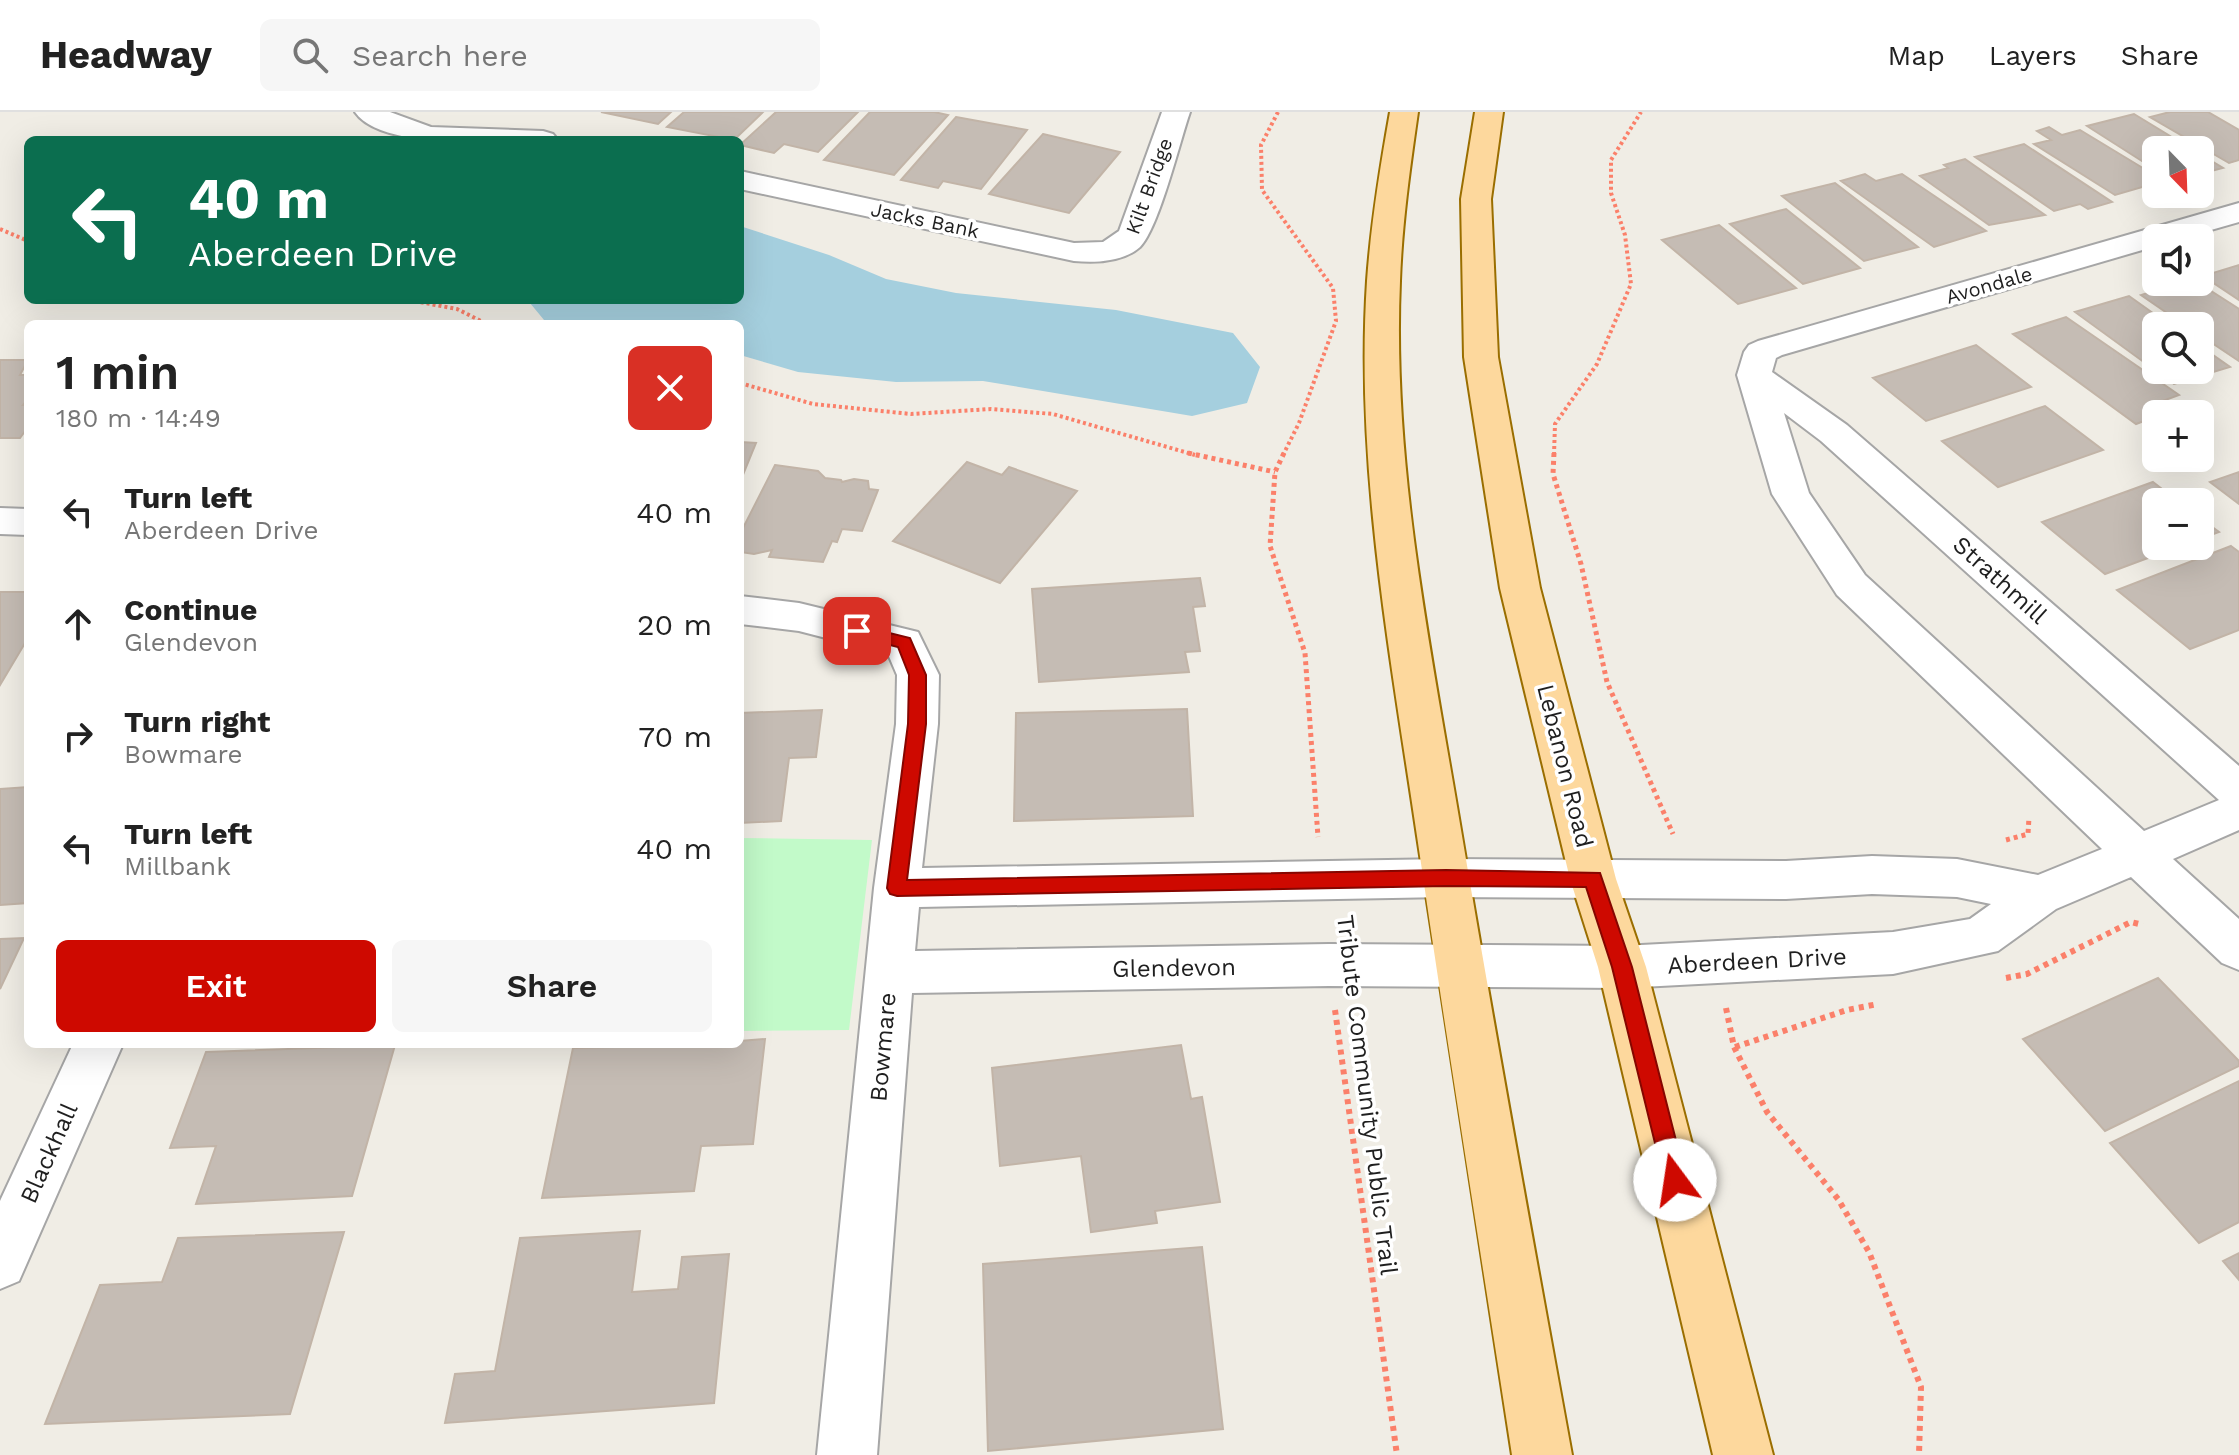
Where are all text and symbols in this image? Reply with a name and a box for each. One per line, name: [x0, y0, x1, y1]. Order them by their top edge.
search box: [260, 19, 820, 91]
text: Headway: [40, 33, 212, 77]
icon: search: [288, 33, 332, 77]
text: Search here: [352, 38, 528, 73]
text: Map: [1888, 39, 1945, 72]
text: Layers: [1989, 39, 2077, 72]
text: Share: [2121, 39, 2199, 72]
street label: Kilt Bridge: [1121, 135, 1177, 237]
north arrow: [2142, 136, 2214, 208]
map controls: [2142, 136, 2214, 560]
text: 40 m: [188, 166, 329, 232]
icon: left: [56, 168, 160, 272]
street label: Jacks Bank: [869, 197, 981, 243]
button: sound: [2142, 224, 2214, 296]
text: Aberdeen Drive: [188, 233, 457, 275]
street label: Avondale: [1943, 261, 2035, 309]
button: search: [2142, 312, 2214, 384]
text: 1 min: [56, 344, 179, 401]
button: close: [628, 346, 712, 430]
button: +: [2142, 400, 2214, 472]
text: 180 m · 14:49: [56, 403, 221, 433]
text: Turn left: [124, 480, 252, 515]
button: −: [2142, 488, 2214, 560]
icon: left: [56, 490, 100, 534]
text: 40 m: [636, 495, 712, 530]
text: Aberdeen Drive: [124, 515, 319, 545]
street label: Strathmill: [1947, 530, 2053, 630]
text: Continue: [124, 592, 257, 627]
pin: [823, 597, 891, 665]
icon: ahead: [56, 602, 100, 646]
text: 20 m: [637, 607, 712, 642]
icon: arrive: [835, 609, 879, 653]
text: Glendevon: [124, 627, 258, 657]
street label: Lebanon Road: [1531, 681, 1599, 851]
text: Turn right: [124, 704, 270, 739]
icon: right: [56, 714, 100, 758]
text: 70 m: [638, 719, 712, 754]
text: Bowmare: [124, 739, 243, 769]
text: Turn left: [124, 816, 252, 851]
icon: left: [56, 826, 100, 870]
text: 40 m: [636, 831, 712, 866]
text: Millbank: [124, 851, 231, 881]
street label: Tribute Community Public Trail: [1331, 913, 1403, 1277]
button: Exit: [56, 940, 376, 1032]
button: Share: [392, 940, 712, 1032]
street label: Aberdeen Drive: [1667, 942, 1847, 980]
street label: Glendevon: [1112, 953, 1236, 983]
street label: Bowmare: [864, 991, 902, 1103]
street label: Blackhall: [14, 1098, 84, 1207]
position arrow: [1633, 1138, 1717, 1222]

